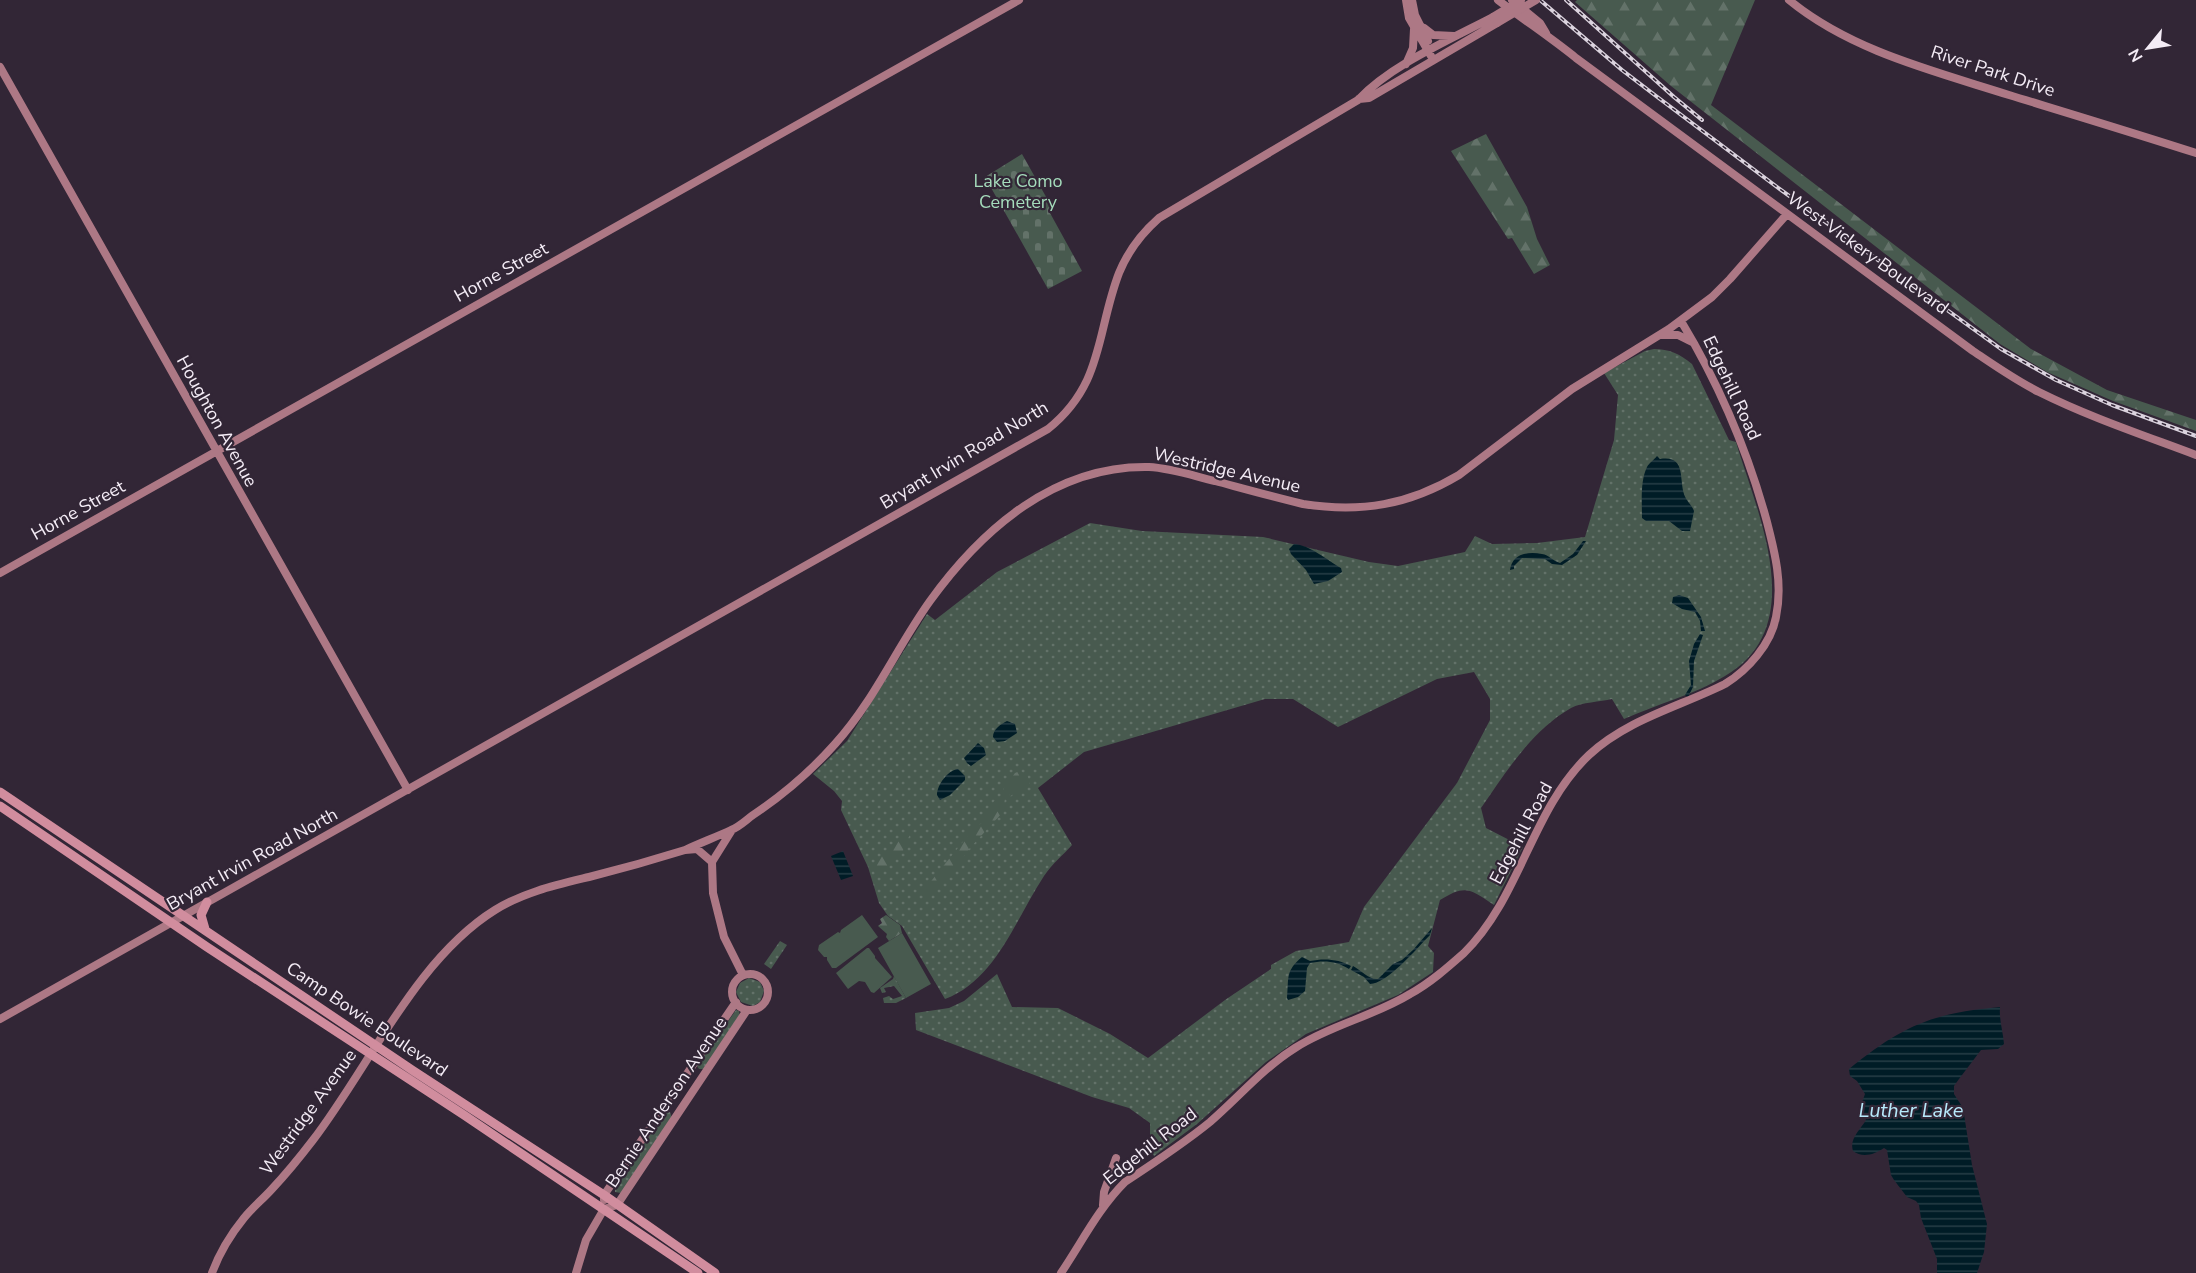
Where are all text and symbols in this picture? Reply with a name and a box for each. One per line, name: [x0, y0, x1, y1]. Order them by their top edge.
north arrow: [2118, 18, 2178, 78]
street label: River Park Drive: [1928, 40, 2058, 102]
text: N: [2123, 44, 2148, 66]
park label: Lake Como Cemetery: [973, 169, 1063, 214]
street label: West Vickery Boulevard: [1782, 186, 1954, 320]
street label: Horne Street: [450, 236, 553, 308]
street label: Edgehill Road: [1697, 332, 1767, 444]
street label: Houghton Avenue: [171, 351, 263, 491]
street label: Bryant Irvin Road North: [875, 395, 1053, 515]
street label: Westridge Avenue: [1151, 441, 1303, 499]
street label: Horne Street: [27, 474, 130, 546]
street label: Edgehill Road: [1484, 778, 1558, 888]
street label: Bryant Irvin Road North: [162, 802, 342, 916]
street label: Camp Bowie Boulevard: [282, 956, 452, 1082]
street label: Bernie Anderson Avenue: [600, 1012, 732, 1192]
street label: Westridge Avenue: [254, 1044, 362, 1180]
water label: Luther Lake: [1858, 1097, 1964, 1124]
street label: Edgehill Road: [1098, 1102, 1202, 1190]

